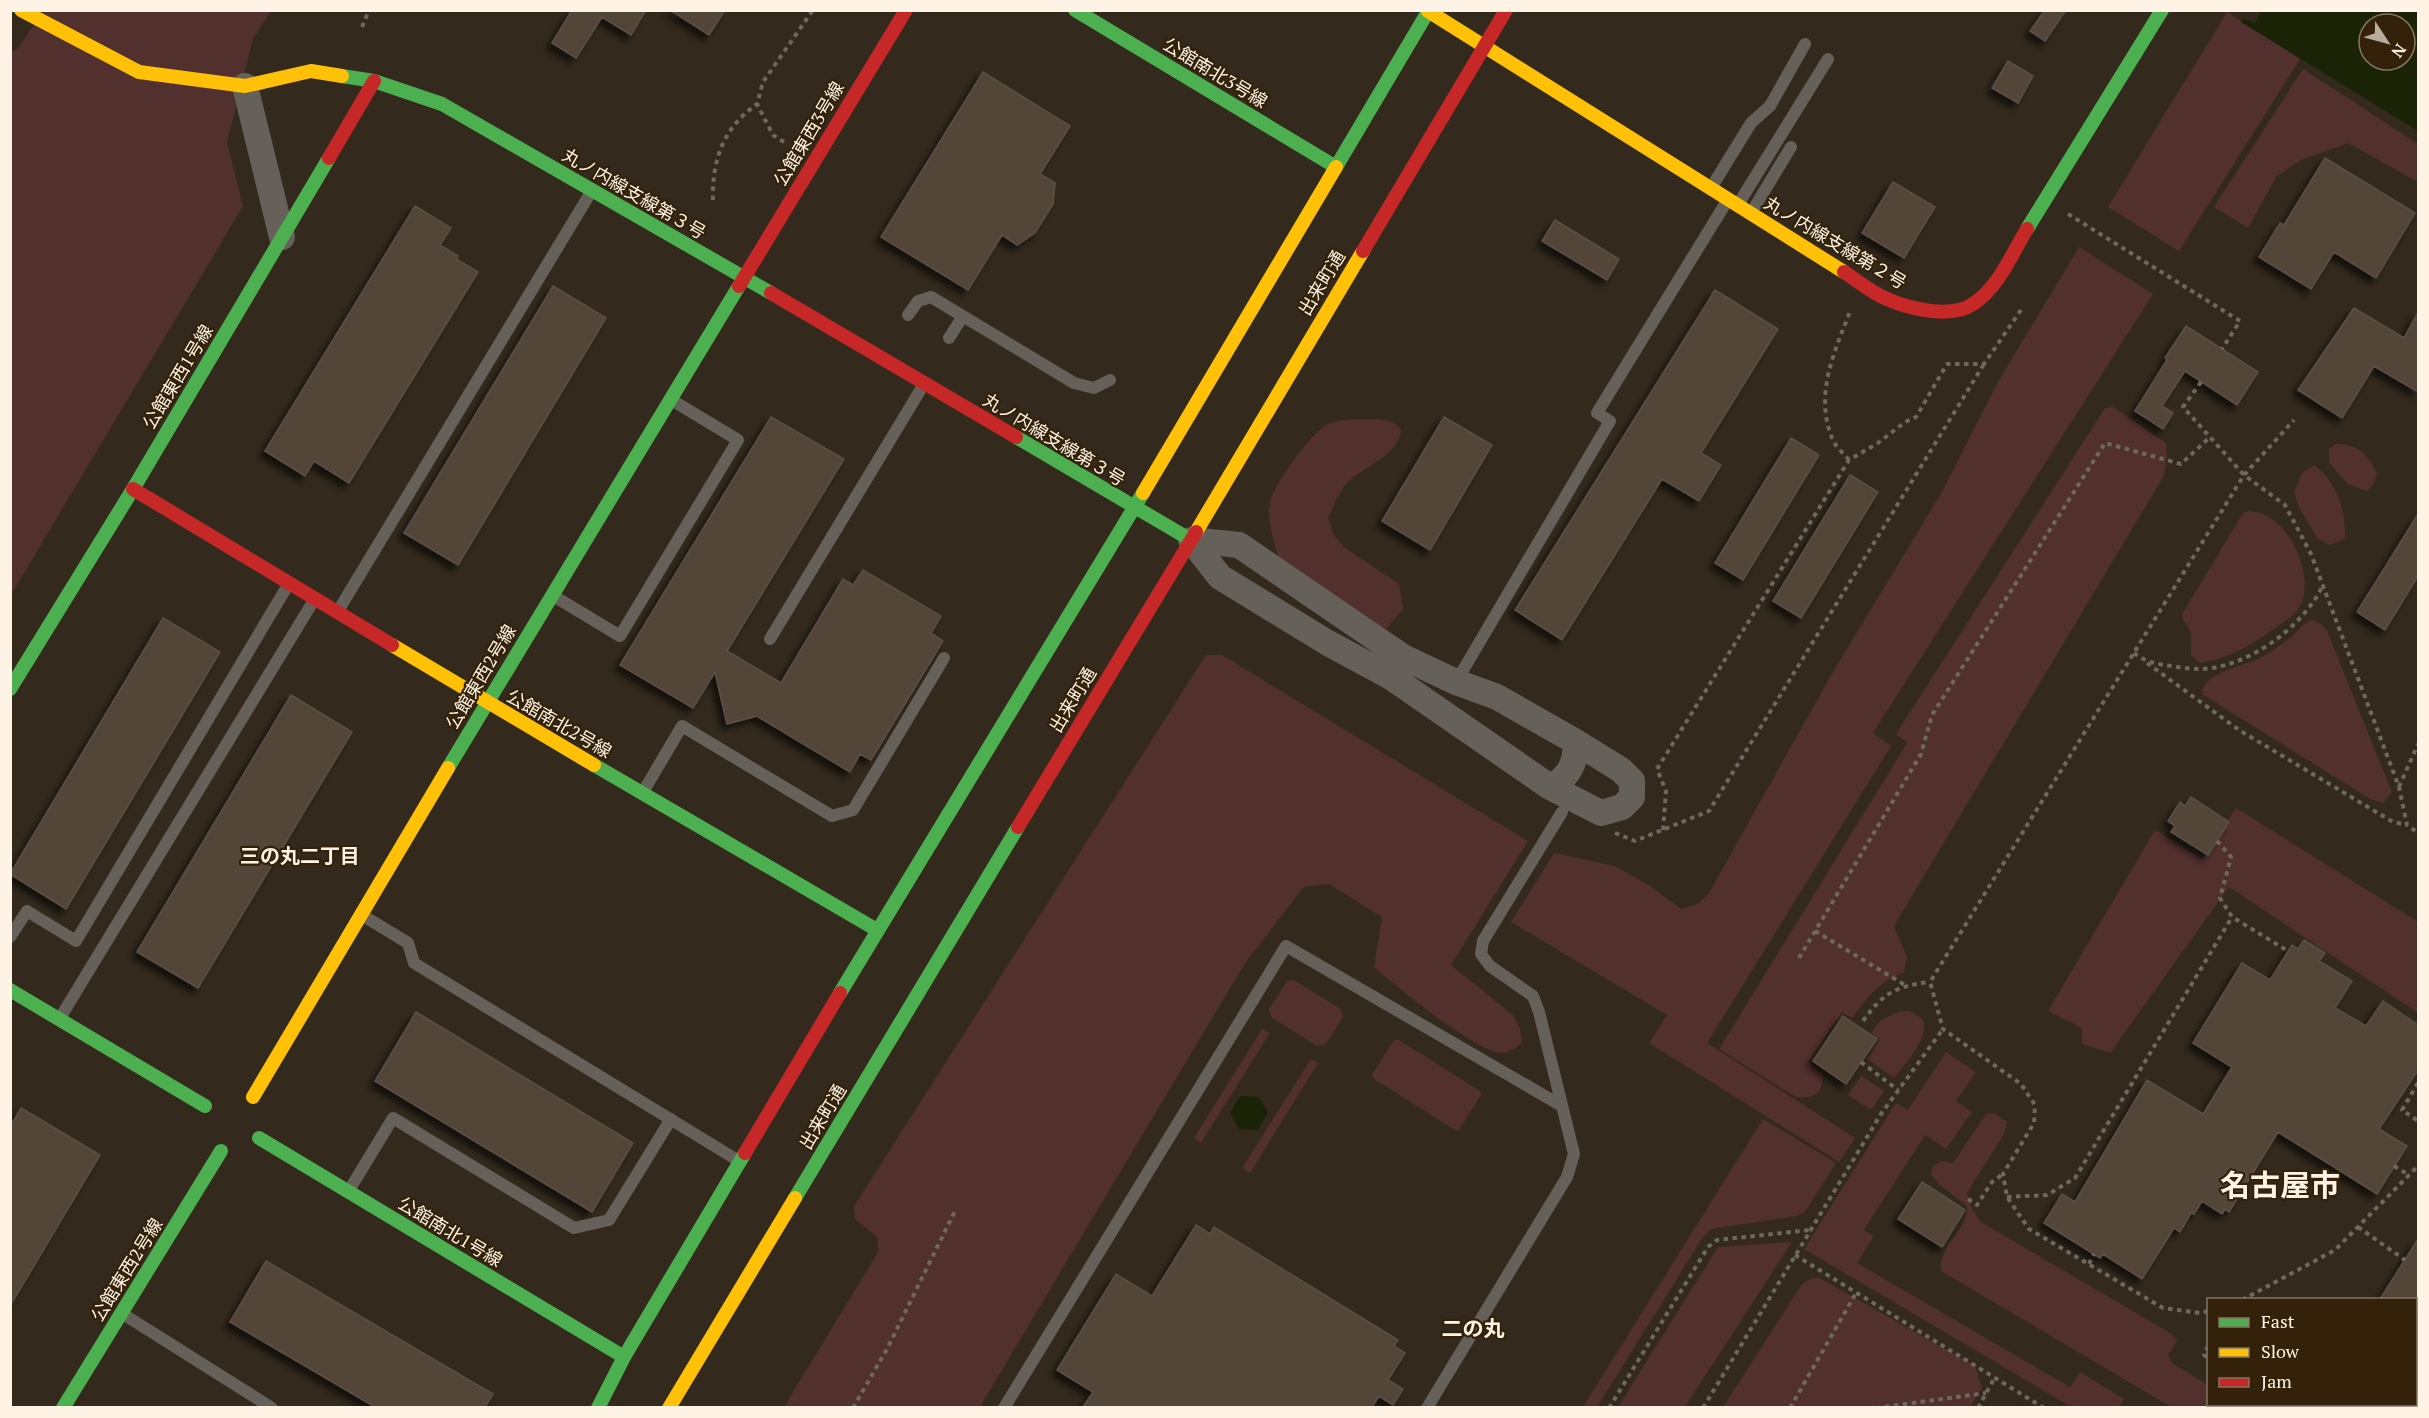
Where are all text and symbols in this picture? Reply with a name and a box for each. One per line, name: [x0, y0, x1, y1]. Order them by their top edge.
north arrow: [2357, 12, 2417, 72]
street label: 公館南北3号線: [1159, 32, 1272, 113]
text: N: [2387, 39, 2412, 62]
street label: 公館東西3号線: [768, 77, 849, 190]
street label: 丸ノ内線支線第３号: [558, 142, 711, 244]
street label: 丸ノ内線支線第２号: [1760, 190, 1911, 294]
street label: 出来町通: [1292, 245, 1350, 320]
street label: 公館東西1号線: [137, 320, 218, 433]
street label: 丸ノ内線支線第３号: [979, 387, 1130, 491]
street label: 公館東西2号線: [440, 620, 521, 733]
street label: 出来町通: [1043, 662, 1101, 737]
street label: 公館南北2号線: [503, 683, 616, 763]
district label: 三の丸二丁目: [240, 842, 360, 869]
street label: 出来町通: [793, 1079, 851, 1154]
district label: 名古屋市: [2220, 1165, 2340, 1205]
street label: 公館南北1号線: [394, 1191, 507, 1272]
street label: 公館東西2号線: [85, 1213, 167, 1326]
legend: [2207, 1298, 2417, 1406]
text: Fast: [2261, 1309, 2295, 1333]
district label: 二の丸: [1442, 1314, 1505, 1342]
text: Slow: [2261, 1339, 2300, 1363]
text: Jam: [2261, 1369, 2292, 1393]

